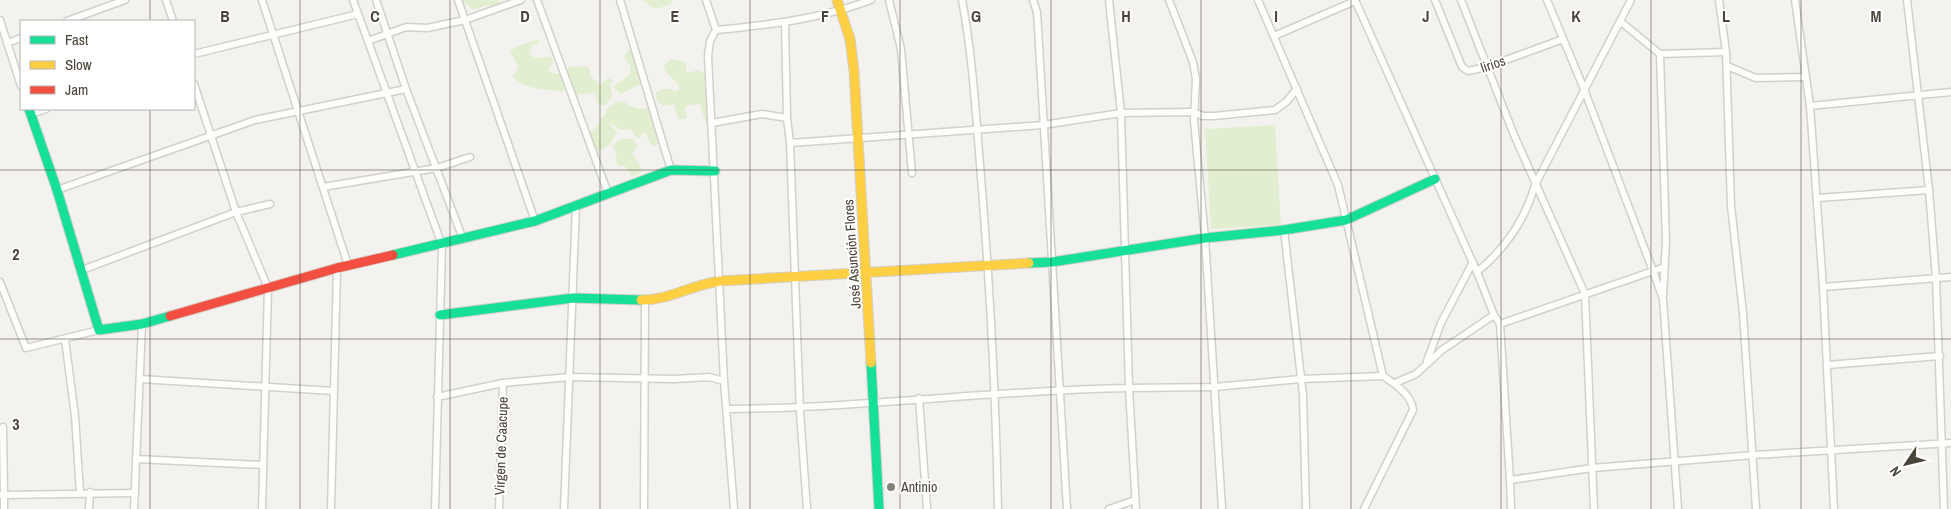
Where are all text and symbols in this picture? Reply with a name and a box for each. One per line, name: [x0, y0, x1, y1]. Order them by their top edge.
text: B: [220, 5, 230, 27]
text: C: [370, 5, 380, 27]
text: D: [520, 5, 530, 27]
text: E: [671, 5, 680, 27]
text: F: [821, 5, 829, 27]
text: G: [971, 5, 981, 27]
text: H: [1121, 5, 1131, 27]
text: I: [1274, 5, 1278, 27]
text: J: [1422, 5, 1430, 27]
text: K: [1571, 5, 1581, 27]
text: L: [1722, 5, 1730, 27]
text: M: [1871, 5, 1882, 27]
legend: [20, 20, 195, 110]
text: Fast: [65, 29, 89, 50]
street label: lirios: [1478, 51, 1508, 77]
text: Slow: [65, 54, 92, 75]
text: Jam: [65, 79, 88, 100]
street label: José Asunción Flores: [839, 198, 865, 309]
text: 2: [12, 243, 20, 265]
street label: Virgen de Caacupe: [490, 396, 512, 496]
text: 3: [12, 413, 20, 435]
north arrow: [1881, 439, 1931, 489]
text: N: [1886, 463, 1905, 480]
place label: Antinio: [900, 478, 937, 496]
marker: Antinio: [885, 481, 897, 493]

